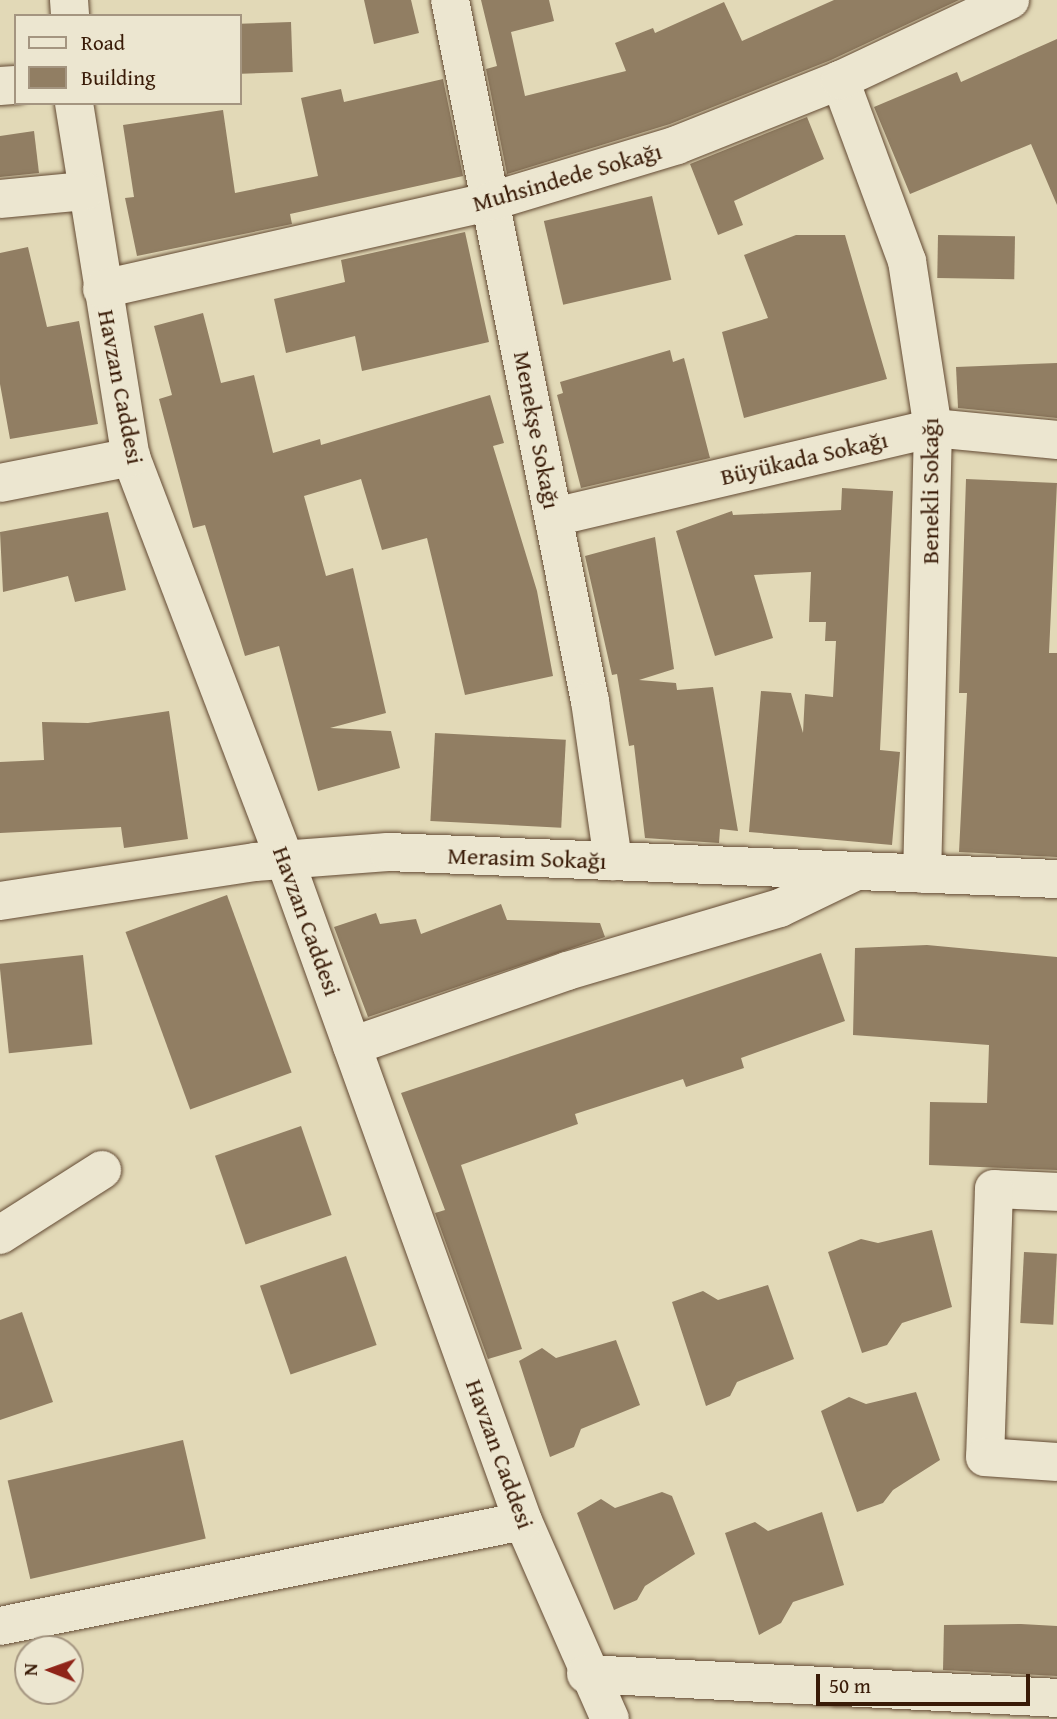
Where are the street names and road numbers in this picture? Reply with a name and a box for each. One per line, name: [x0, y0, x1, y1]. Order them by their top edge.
street label: Muhsindede Sokağı: [469, 136, 665, 218]
street label: Havzan Caddesi: [92, 307, 150, 467]
street label: Menekşe Sokağı: [508, 349, 566, 511]
street label: Benekli Sokağı: [916, 418, 944, 564]
street label: Büyükada Sokağı: [718, 425, 890, 491]
street label: Merasim Sokağı: [447, 841, 607, 875]
street label: Havzan Caddesi: [267, 842, 347, 1000]
street label: Havzan Caddesi: [460, 1375, 540, 1533]

